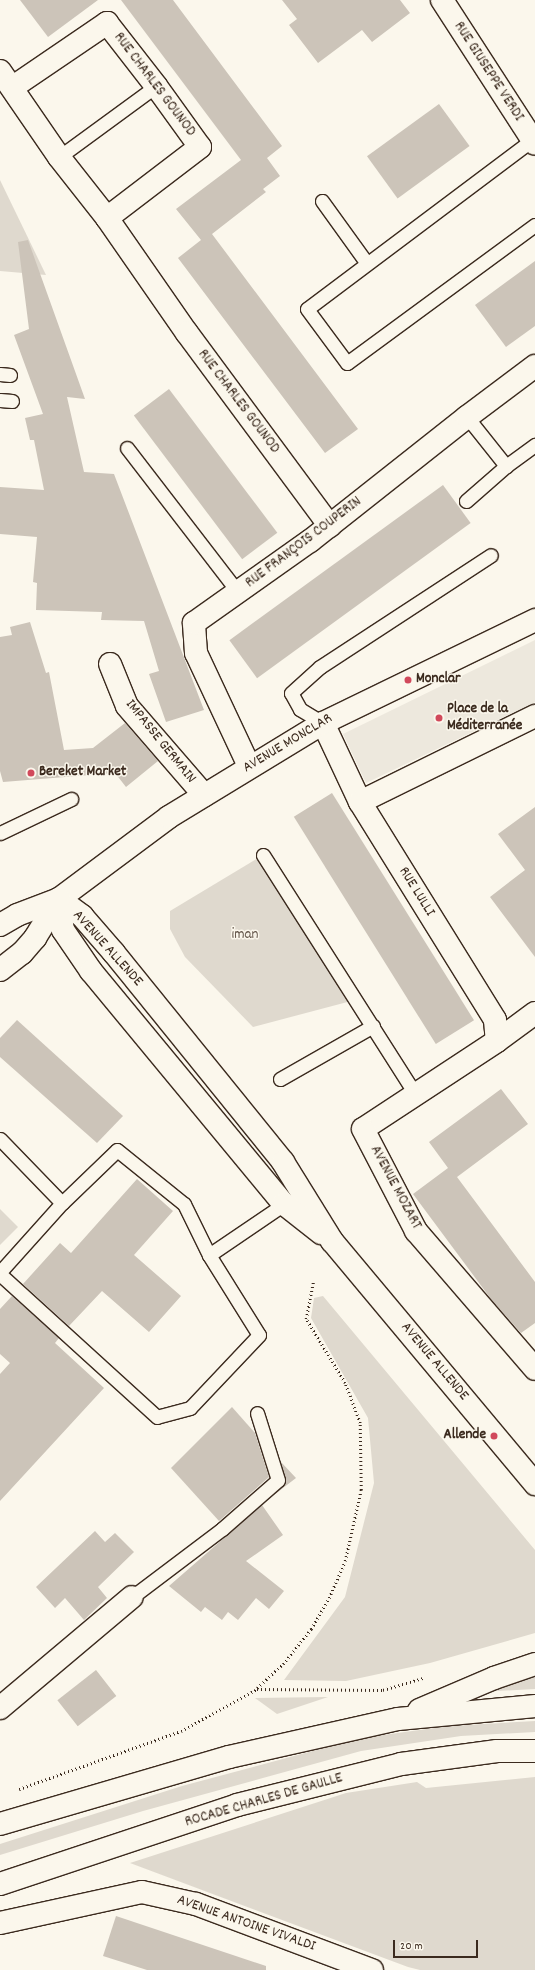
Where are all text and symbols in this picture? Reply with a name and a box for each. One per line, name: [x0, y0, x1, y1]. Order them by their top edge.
street label: RUE GIUSEPPE VERDI: [449, 19, 527, 125]
street label: RUE CHARLES GOUNOD: [109, 29, 199, 141]
street label: RUE CHARLES GOUNOD: [193, 346, 283, 458]
street label: RUE FRANÇOIS COUPERIN: [242, 493, 366, 593]
place label: Monclar: [416, 671, 461, 689]
marker: Monclar: [403, 675, 413, 685]
street label: IMPASSE GERMAIN: [121, 696, 199, 788]
place label: Place de la Méditerranée: [447, 700, 522, 735]
street label: AVENUE MONCLAR: [240, 710, 336, 778]
marker: Place de la Méditerranée: [434, 713, 444, 723]
place label: Bereket Market: [39, 764, 126, 782]
marker: Bereket Market: [26, 768, 36, 778]
street label: RUE LULLI: [394, 864, 438, 920]
street label: AVENUE ALLENDE: [68, 907, 146, 991]
park label: iman: [231, 927, 259, 945]
street label: AVENUE MOZART: [365, 1143, 425, 1233]
street label: AVENUE ALLENDE: [396, 1319, 472, 1405]
place label: Allende: [444, 1427, 486, 1445]
marker: Allende: [489, 1431, 499, 1441]
street label: ROCADE CHARLES DE GAULLE: [183, 1770, 345, 1832]
street label: AVENUE ANTOINE VIVALDI: [174, 1892, 318, 1956]
scale bar: [395, 1932, 480, 1958]
text: 20 m: [400, 1938, 423, 1955]

